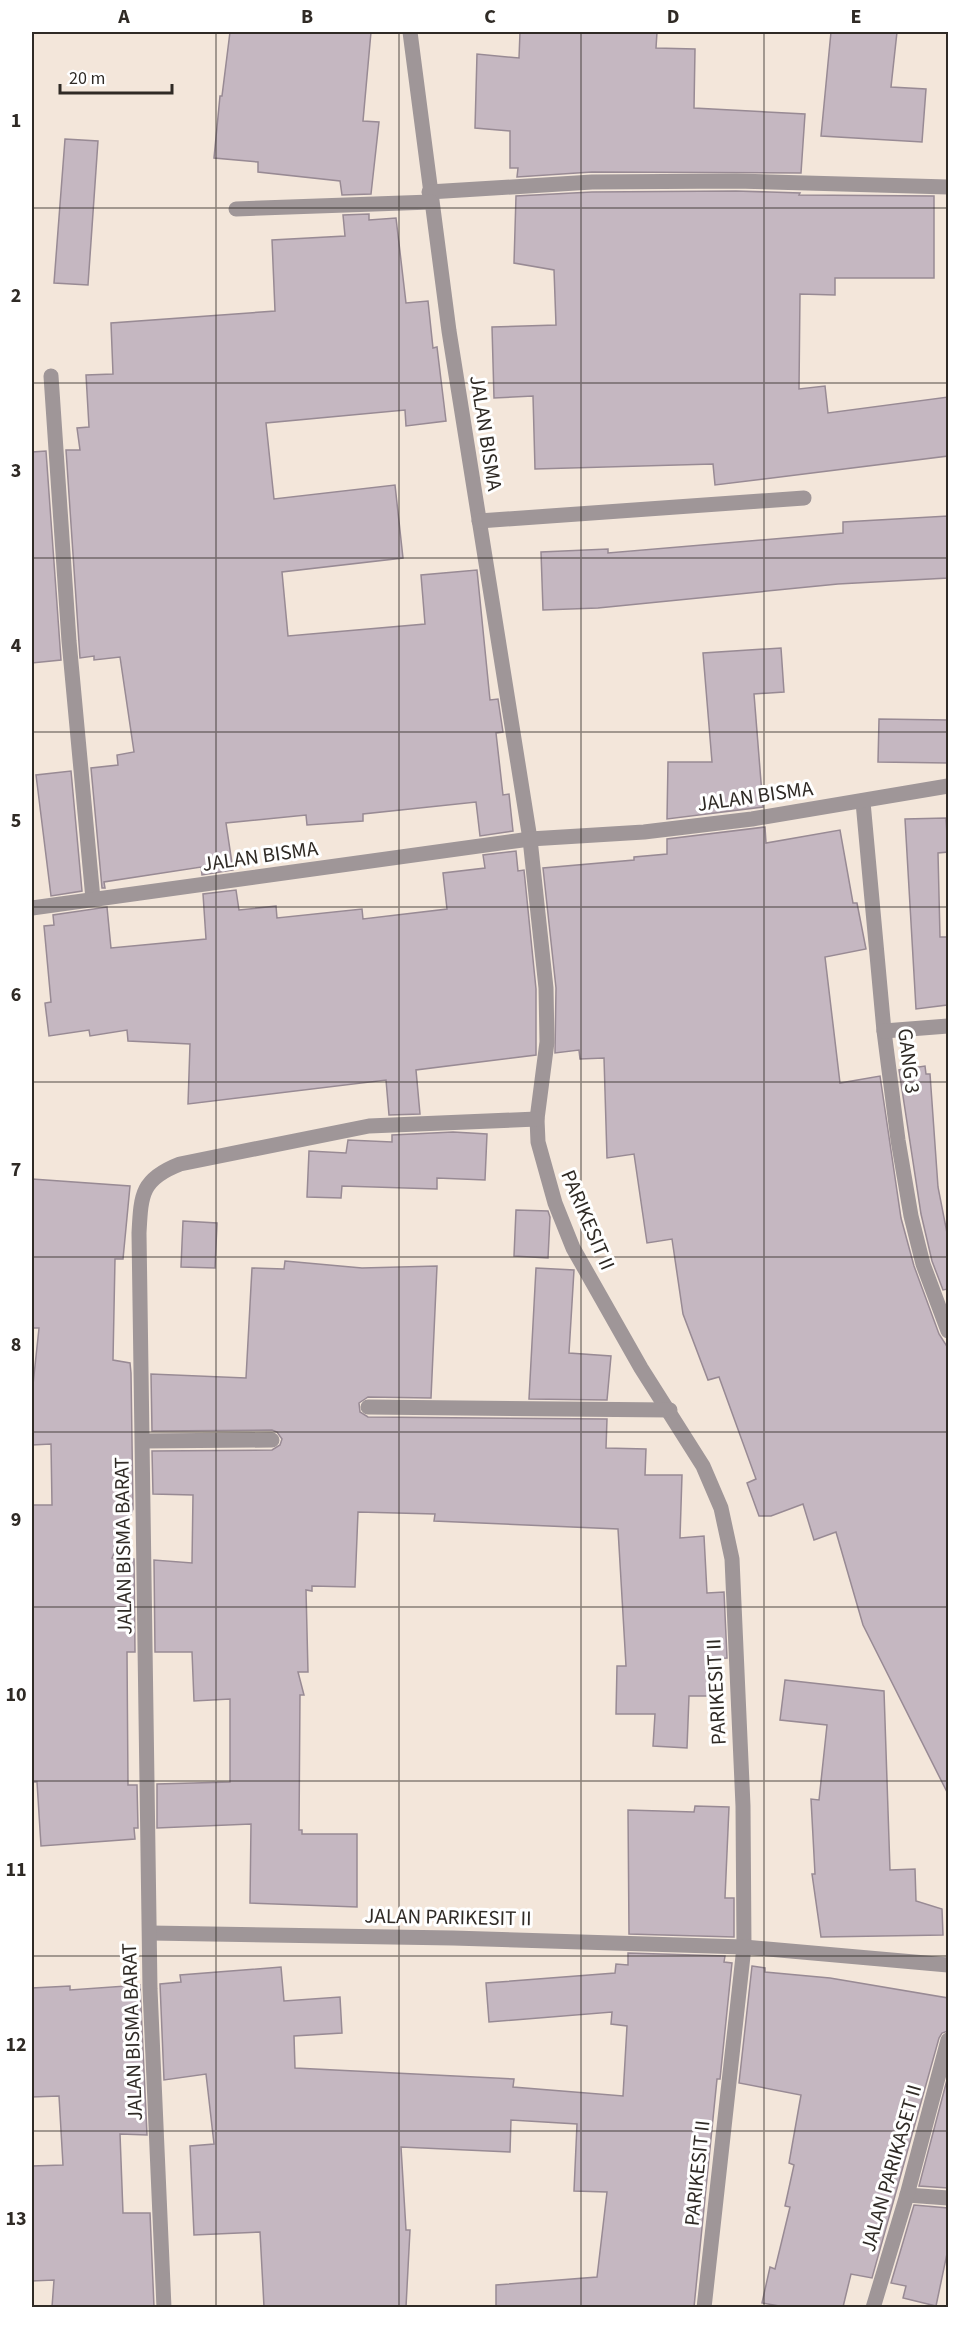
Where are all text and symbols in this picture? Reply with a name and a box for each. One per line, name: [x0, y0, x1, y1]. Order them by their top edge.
text: A: [117, 3, 130, 31]
text: B: [301, 3, 313, 31]
text: C: [484, 3, 496, 31]
text: D: [667, 3, 679, 31]
text: E: [851, 3, 861, 31]
scale bar: [60, 57, 172, 95]
text: 20 m: [69, 66, 105, 91]
text: 1: [11, 107, 21, 135]
text: 2: [11, 282, 21, 310]
street label: JALAN BISMA: [462, 373, 510, 494]
text: 3: [11, 457, 21, 485]
text: 4: [11, 632, 22, 660]
street label: JALAN BISMA: [695, 773, 815, 819]
text: 5: [11, 807, 21, 835]
street label: JALAN BISMA: [200, 833, 320, 879]
text: 6: [11, 981, 21, 1009]
street label: GANG 3: [890, 1027, 928, 1095]
text: 7: [11, 1156, 21, 1184]
street label: PARIKESIT II: [553, 1165, 623, 1275]
text: 8: [11, 1331, 21, 1359]
street label: JALAN BISMA BARAT: [106, 1457, 140, 1635]
text: 9: [11, 1506, 21, 1534]
street label: PARIKESIT II: [698, 1638, 734, 1746]
text: 10: [5, 1681, 27, 1709]
text: 11: [5, 1856, 27, 1884]
street label: JALAN PARIKESIT II: [364, 1901, 532, 1933]
street label: JALAN BISMA BARAT: [114, 1943, 150, 2121]
text: 12: [5, 2031, 27, 2059]
street label: JALAN PARIKASET II: [853, 2081, 929, 2255]
street label: PARIKESIT II: [677, 2119, 717, 2227]
text: 13: [5, 2205, 27, 2233]

